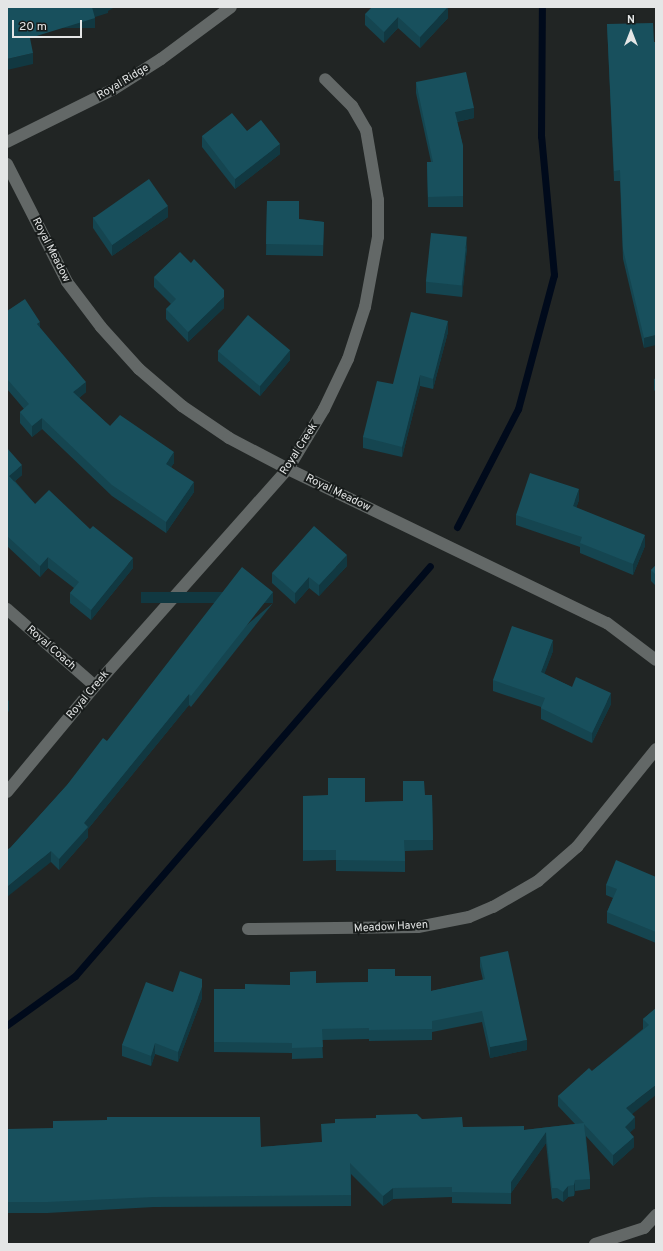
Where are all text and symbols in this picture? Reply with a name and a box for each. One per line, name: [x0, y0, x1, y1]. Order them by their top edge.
scale bar: [14, 12, 84, 38]
north arrow: [611, 12, 651, 52]
text: N: [627, 13, 635, 27]
text: 20 m: [19, 19, 47, 35]
street label: Royal Ridge: [95, 61, 151, 103]
street label: Royal Meadow: [29, 215, 73, 285]
street label: Royal Creek: [277, 421, 321, 477]
street label: Royal Meadow: [303, 472, 373, 514]
street label: Royal Coach: [24, 623, 78, 673]
street label: Royal Creek: [64, 668, 112, 722]
street label: Meadow Haven: [354, 918, 428, 936]

